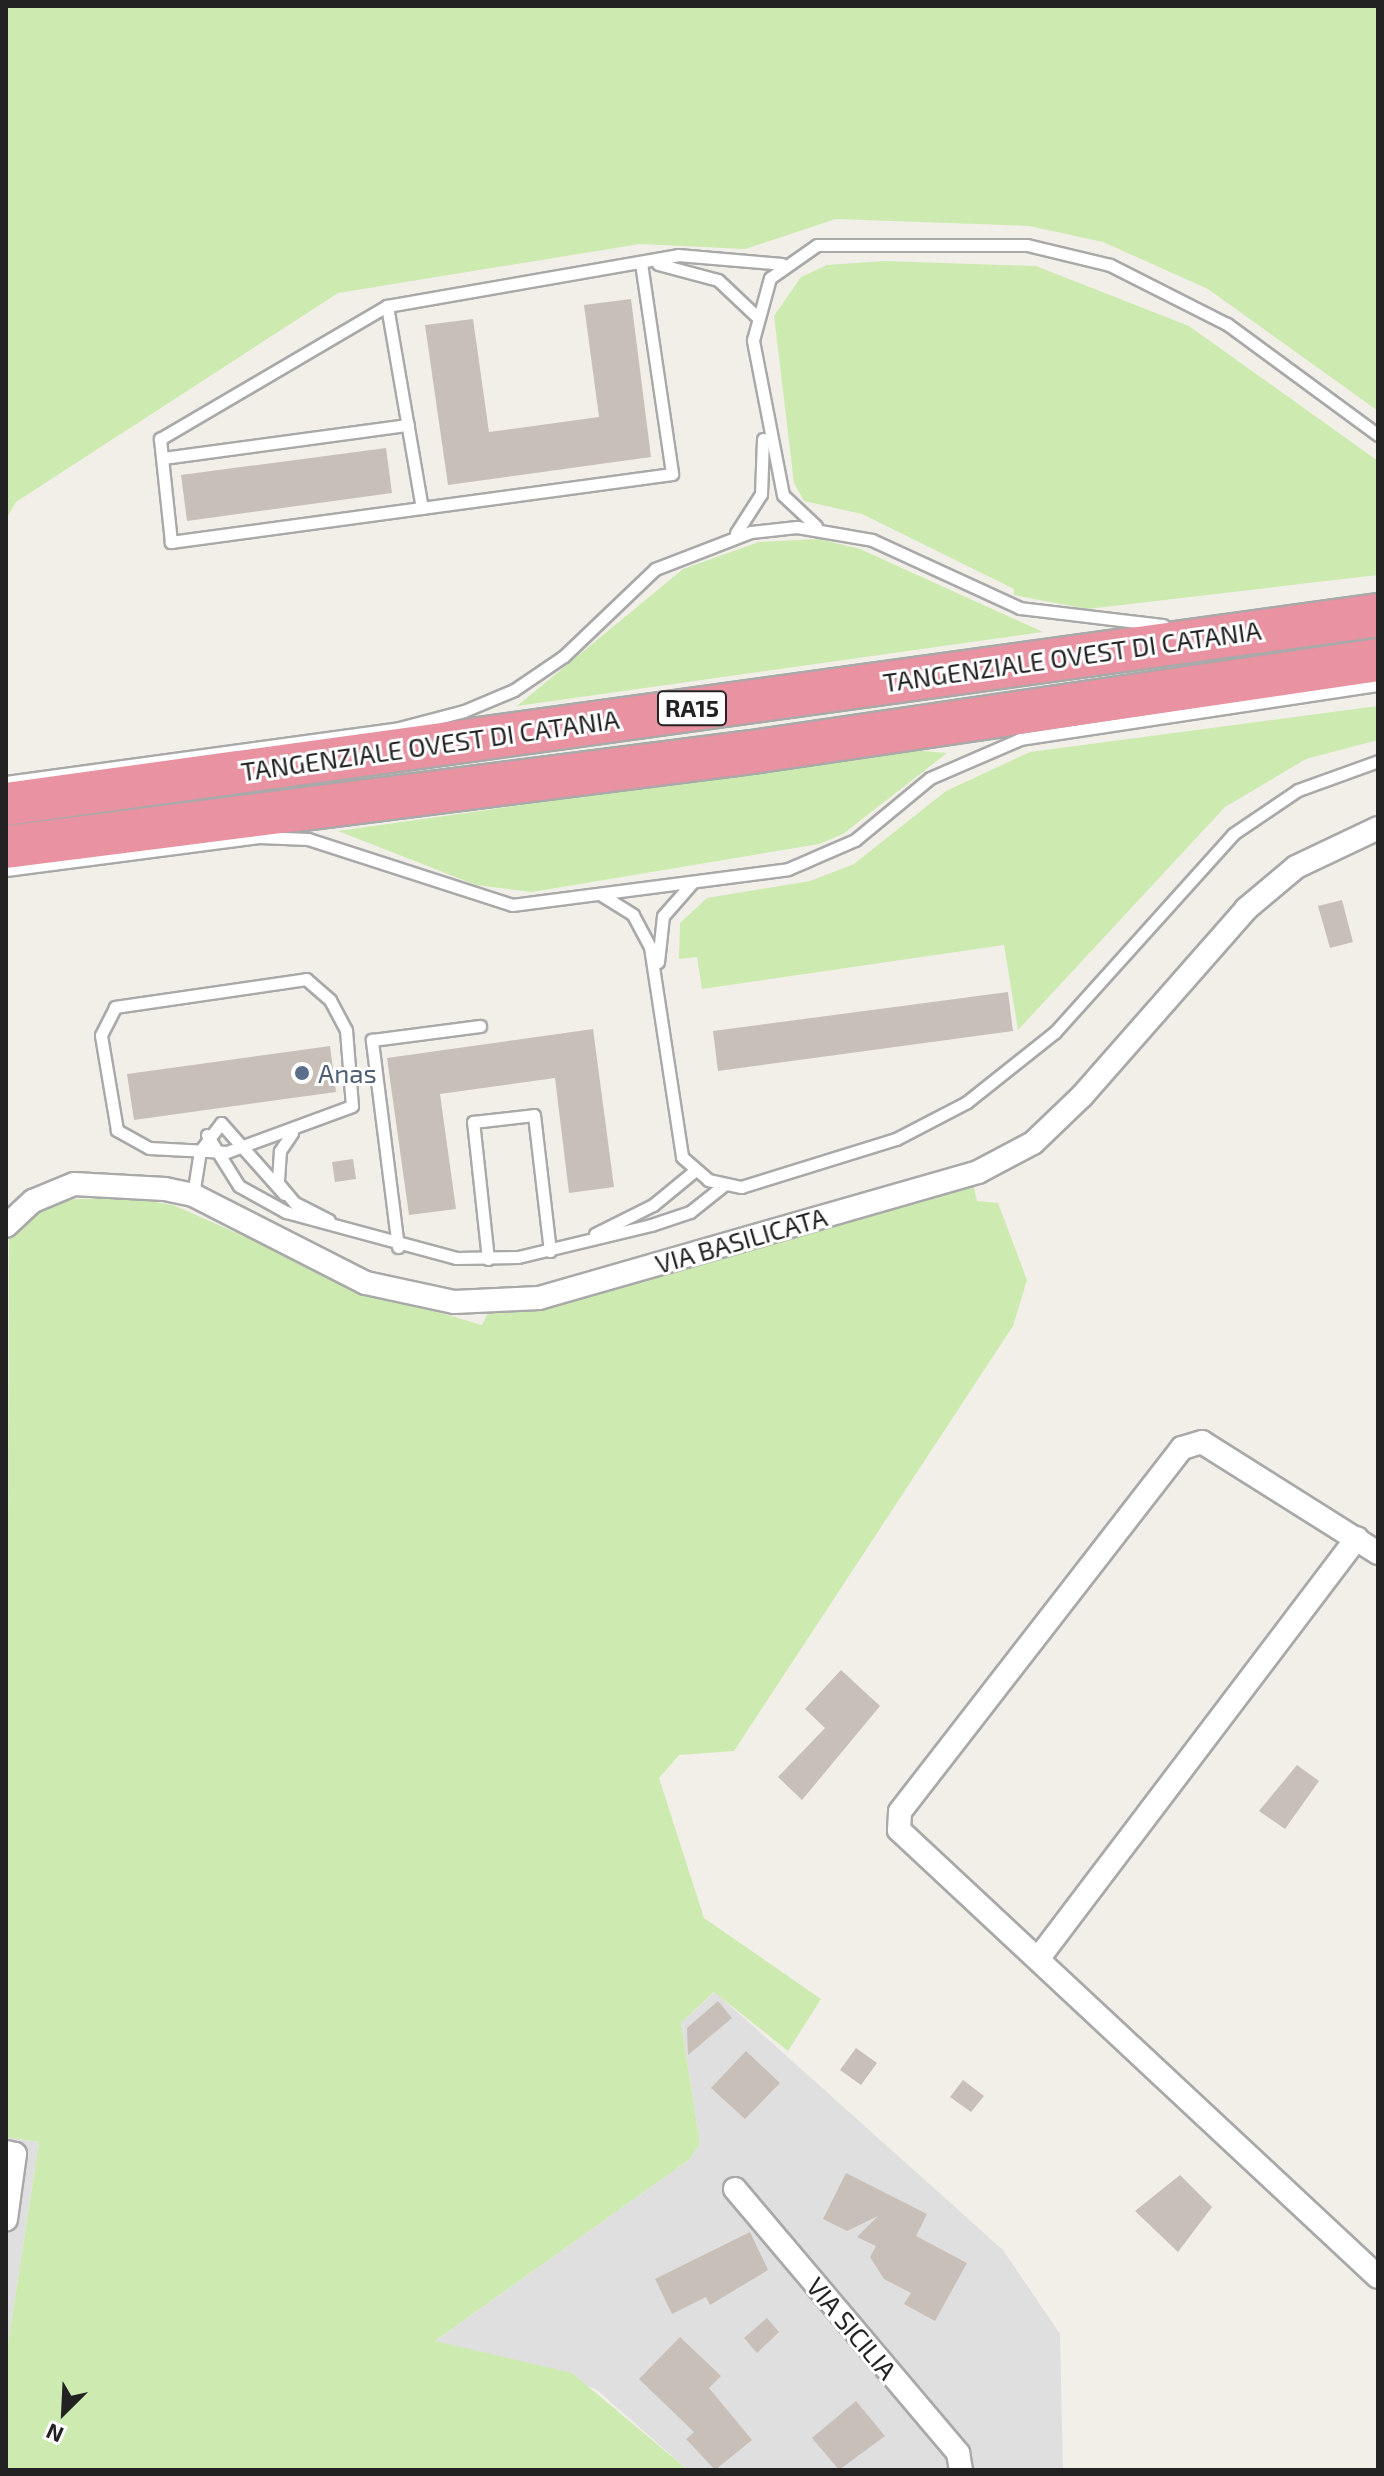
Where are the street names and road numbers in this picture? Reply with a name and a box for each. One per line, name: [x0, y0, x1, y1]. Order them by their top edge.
street label: TANGENZIALE OVEST DI CATANIA: [881, 614, 1263, 698]
road number: RA15: [656, 688, 728, 728]
street label: TANGENZIALE OVEST DI CATANIA: [239, 703, 621, 787]
street label: VIA BASILICATA: [651, 1201, 831, 1279]
street label: VIA SICILIA: [800, 2270, 904, 2386]

